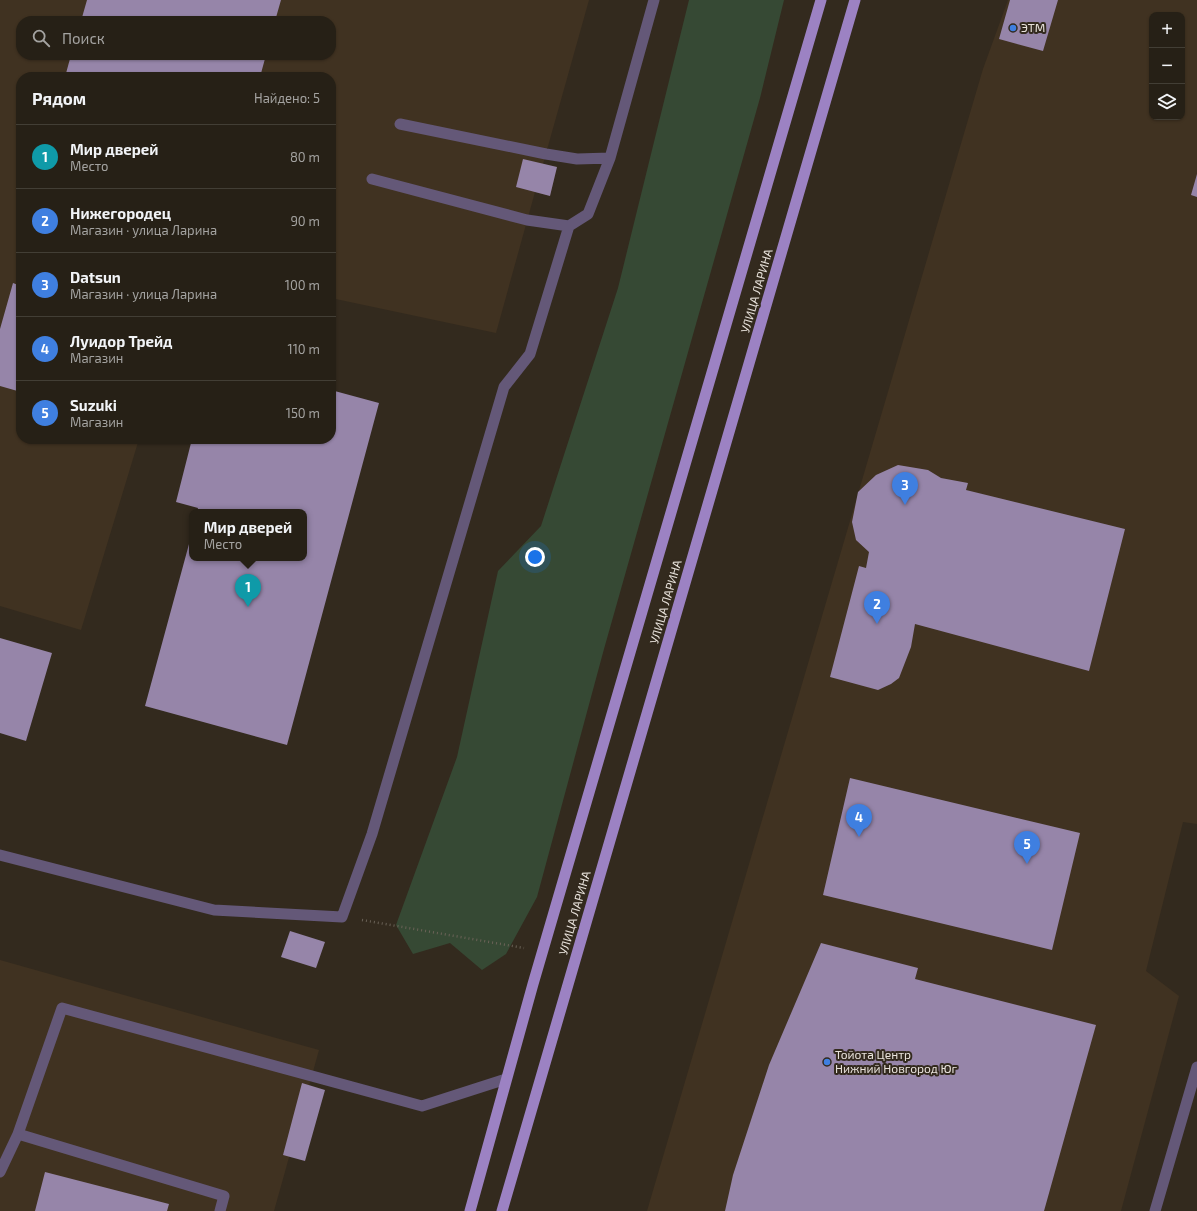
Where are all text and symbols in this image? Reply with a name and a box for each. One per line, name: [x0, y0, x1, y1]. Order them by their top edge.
map controls: [1149, 12, 1185, 120]
button: +: [1149, 12, 1185, 48]
search box: [16, 16, 336, 60]
place label: ЭТМ: [1021, 20, 1045, 34]
marker: ЭТМ: [1008, 23, 1018, 33]
icon: search: [30, 27, 52, 49]
text: Поиск: [62, 29, 105, 47]
button: −: [1149, 48, 1185, 84]
button: layers: [1149, 84, 1185, 120]
text: Рядом: [32, 88, 86, 108]
text: Найдено: 5: [254, 90, 320, 106]
text: Мир дверей: [70, 140, 158, 158]
text: 1: [42, 149, 48, 165]
text: 80 m: [290, 149, 320, 165]
text: Место: [70, 158, 109, 174]
text: Нижегородец: [70, 204, 171, 222]
text: 2: [41, 213, 49, 229]
text: 90 m: [290, 213, 320, 229]
text: Магазин · улица Ларина: [70, 222, 217, 238]
street label: УЛИЦА ЛАРИНА: [737, 247, 775, 334]
text: Datsun: [70, 268, 121, 286]
text: 3: [41, 277, 49, 293]
text: 100 m: [285, 277, 320, 293]
text: Магазин · улица Ларина: [70, 286, 217, 302]
text: Луидор Трейд: [70, 332, 173, 350]
text: 4: [41, 341, 49, 357]
text: 110 m: [288, 341, 320, 357]
text: Магазин: [70, 350, 123, 366]
text: Suzuki: [70, 396, 117, 414]
text: 5: [41, 405, 49, 421]
text: 150 m: [286, 405, 320, 421]
text: Магазин: [70, 414, 123, 430]
pin: 3: [892, 472, 918, 505]
popup: [189, 509, 307, 561]
text: Мир дверей: [204, 518, 292, 536]
text: Место: [204, 536, 242, 552]
your location: [525, 547, 545, 567]
street label: УЛИЦА ЛАРИНА: [646, 558, 684, 645]
pin: 1: [235, 574, 261, 607]
pin: 2: [864, 591, 890, 624]
pin: 4: [846, 804, 872, 837]
pin: 5: [1014, 831, 1040, 864]
street label: УЛИЦА ЛАРИНА: [555, 869, 593, 956]
place label: Тойота Центр Нижний Новгород Юг: [835, 1047, 958, 1075]
marker: Тойота Центр Нижний Новгород Юг: [822, 1057, 832, 1067]

